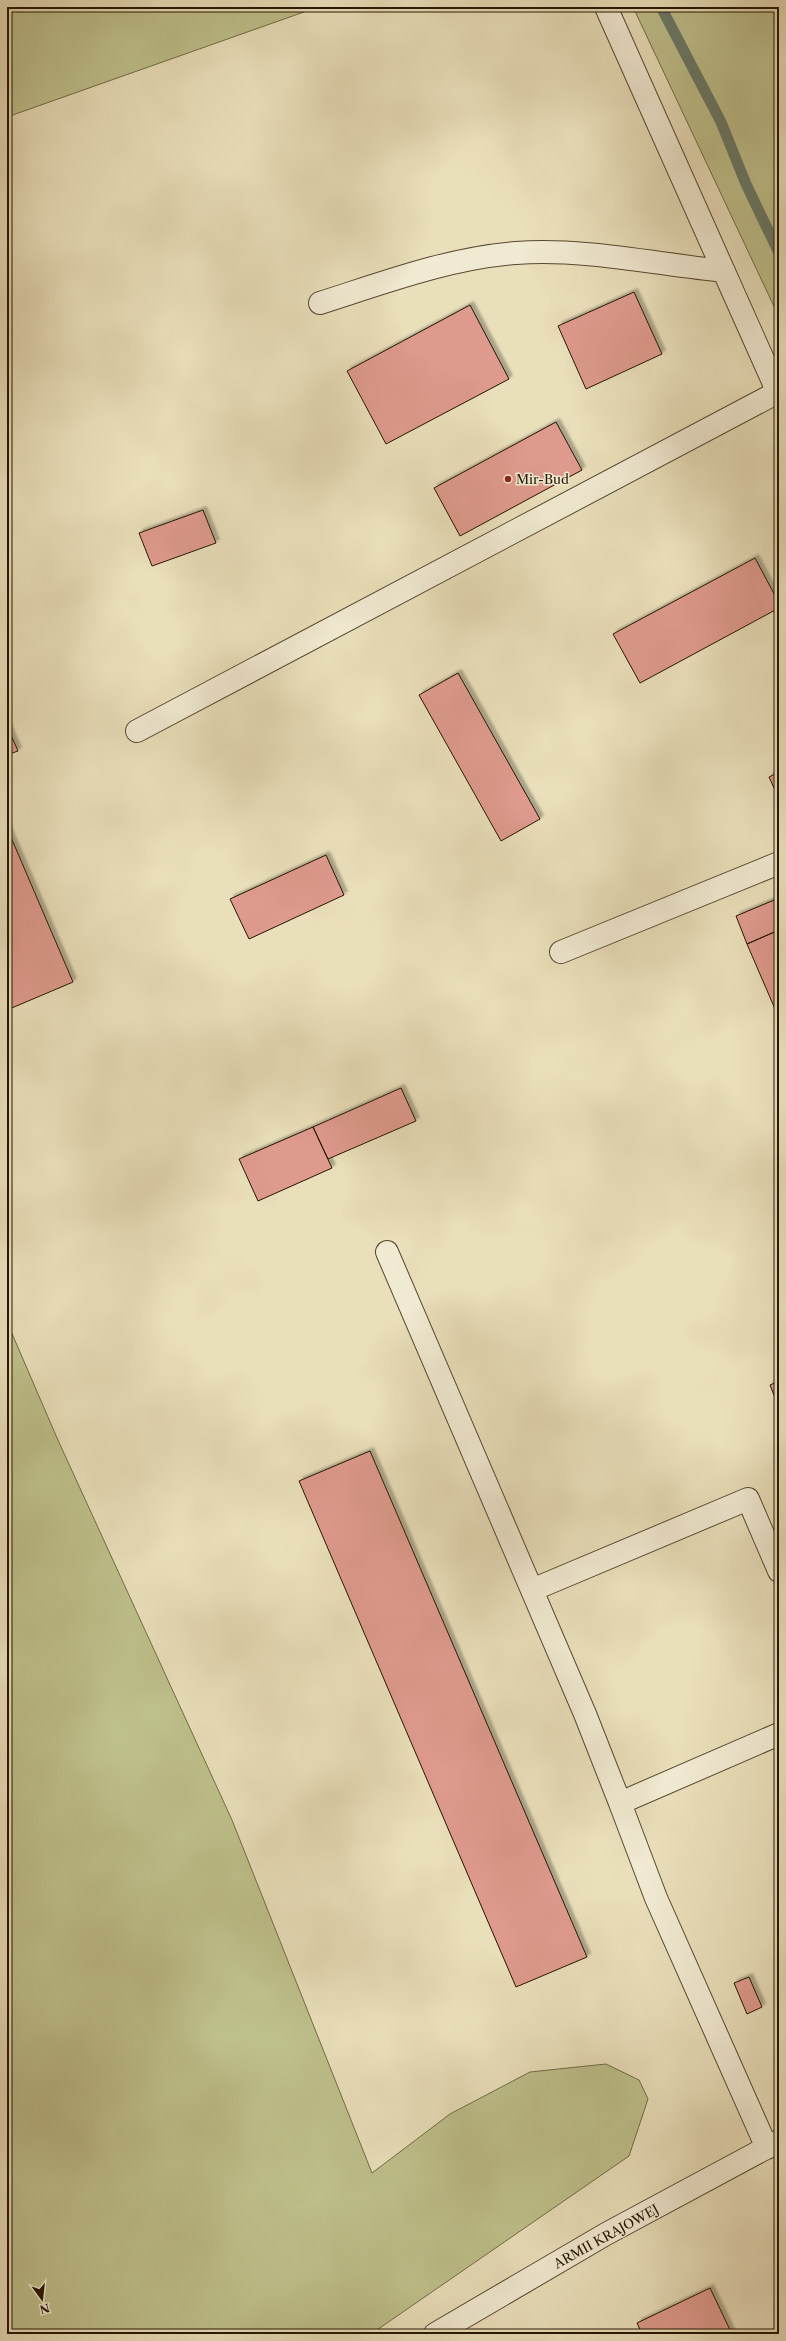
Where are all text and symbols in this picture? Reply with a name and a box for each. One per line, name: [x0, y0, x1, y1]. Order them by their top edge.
place label: Mir-Bud: [516, 471, 569, 487]
marker: Mir-Bud: [503, 474, 513, 484]
street label: ARMII KRAJOWEJ: [550, 2200, 662, 2272]
north arrow: [22, 2279, 62, 2319]
text: N: [38, 2301, 51, 2317]

